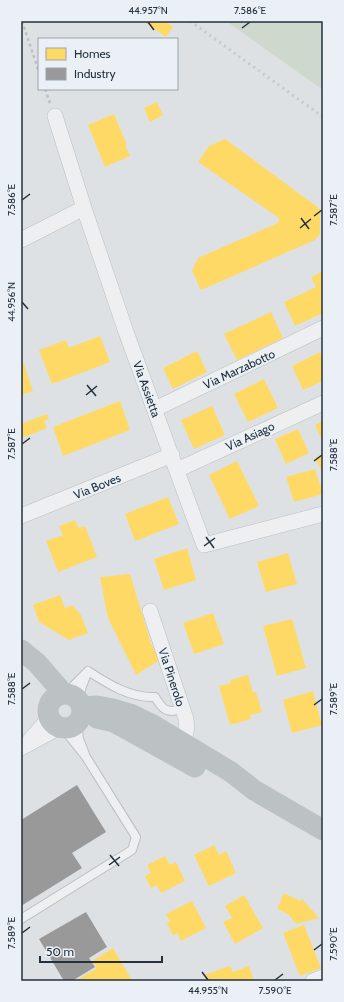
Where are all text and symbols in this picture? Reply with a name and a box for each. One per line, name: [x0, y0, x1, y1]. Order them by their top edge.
text: 44.957°N: [128, 4, 168, 17]
text: 7.586°E: [234, 4, 267, 17]
legend: [38, 38, 178, 90]
text: Homes: [74, 46, 111, 61]
text: Industry: [74, 66, 115, 81]
text: 7.586°E: [5, 183, 18, 216]
text: 7.587°E: [327, 194, 340, 226]
text: 44.956°N: [5, 282, 18, 322]
street label: Via Marzabotto: [201, 346, 278, 392]
street label: Via Assietta: [130, 359, 164, 419]
street label: Via Asiago: [223, 418, 277, 454]
text: 7.587°E: [5, 428, 18, 460]
text: 7.588°E: [327, 438, 340, 471]
street label: Via Boves: [71, 470, 123, 502]
street label: Via Pinerolo: [155, 646, 189, 709]
text: 7.588°E: [5, 672, 18, 705]
text: 7.589°E: [327, 682, 340, 715]
text: 7.589°E: [5, 916, 18, 949]
text: 7.590°E: [327, 927, 340, 961]
scale bar: [40, 938, 162, 964]
text: 50 m: [46, 944, 74, 959]
text: 44.955°N: [188, 984, 228, 997]
text: 7.590°E: [258, 984, 292, 997]

